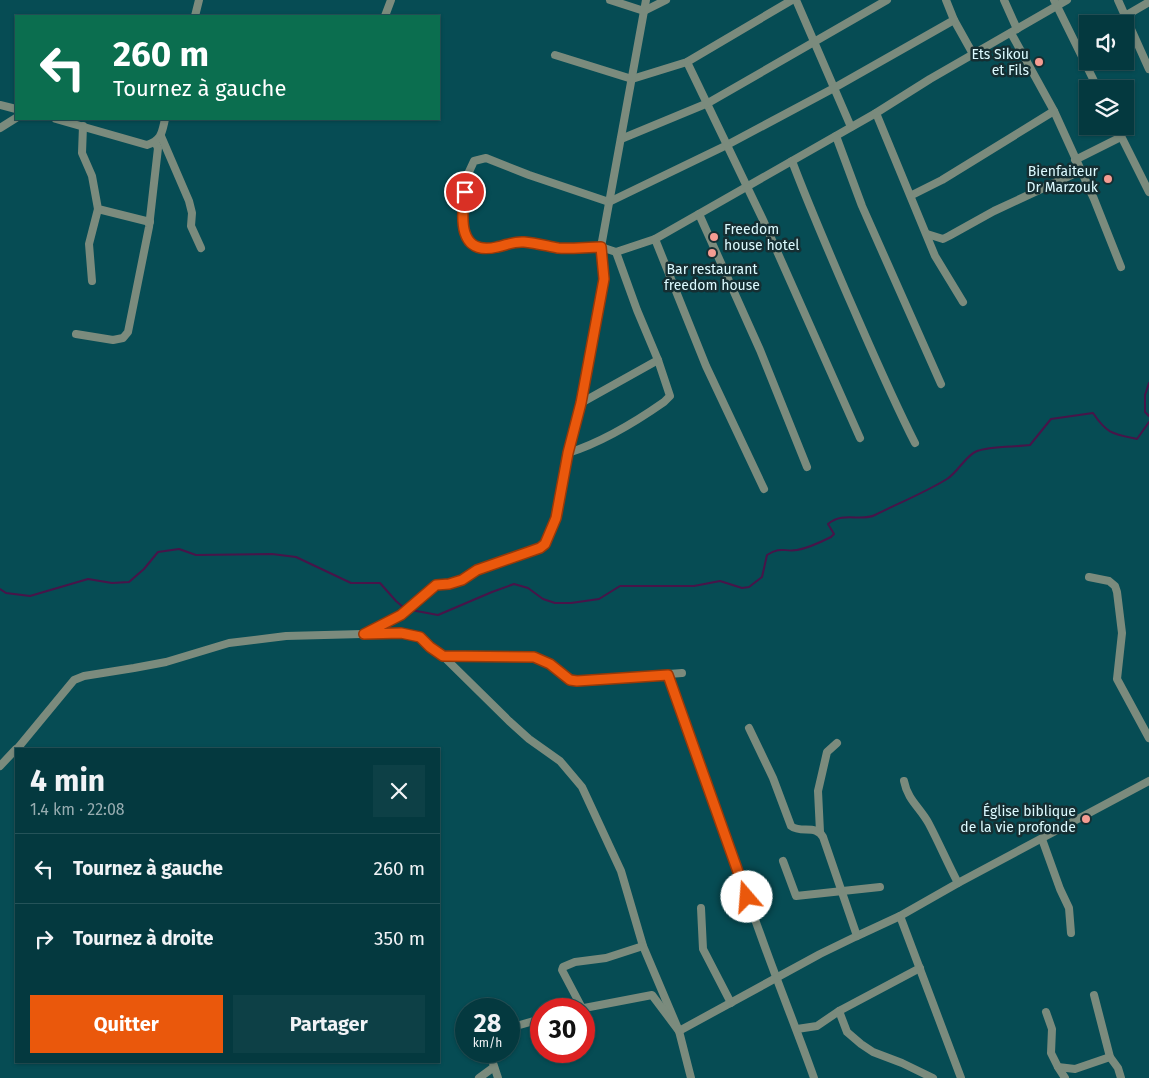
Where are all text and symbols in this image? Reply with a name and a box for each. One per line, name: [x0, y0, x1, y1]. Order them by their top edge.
map controls: [1079, 15, 1134, 135]
button: sound: [1079, 15, 1134, 70]
text: 260 m: [113, 33, 209, 75]
icon: left: [30, 35, 95, 100]
place label: Ets Sikou et Fils: [971, 46, 1029, 79]
marker: Ets Sikou et Fils: [1033, 56, 1045, 68]
text: Tournez à gauche: [113, 75, 286, 102]
button: layers: [1079, 80, 1134, 135]
place label: Bienfaiteur Dr Marzouk: [1027, 163, 1099, 196]
pin: [444, 171, 486, 213]
marker: Bienfaiteur Dr Marzouk: [1102, 173, 1114, 185]
icon: arrive: [451, 178, 479, 206]
place label: Freedom house hotel: [724, 221, 799, 254]
marker: Freedom house hotel: [708, 231, 720, 243]
marker: Bar restaurant freedom house: [706, 247, 718, 259]
place label: Bar restaurant freedom house: [664, 261, 760, 294]
text: 4 min: [30, 763, 105, 799]
button: close: [373, 765, 425, 817]
text: 1.4 km · 22:08: [30, 800, 125, 819]
place label: Église biblique de la vie profonde: [960, 802, 1076, 836]
marker: Église biblique de la vie profonde: [1080, 813, 1092, 825]
icon: left: [30, 855, 58, 883]
text: Tournez à gauche: [73, 857, 223, 880]
text: 260 m: [374, 857, 425, 880]
position arrow: [720, 870, 772, 922]
icon: right: [30, 925, 58, 953]
text: Tournez à droite: [73, 927, 214, 950]
text: 350 m: [374, 927, 425, 950]
button: Quitter: [30, 995, 223, 1053]
button: Partager: [233, 995, 425, 1053]
speed limit sign: 30: [530, 998, 595, 1063]
text: 28: [474, 1009, 501, 1039]
text: km/h: [473, 1036, 502, 1050]

